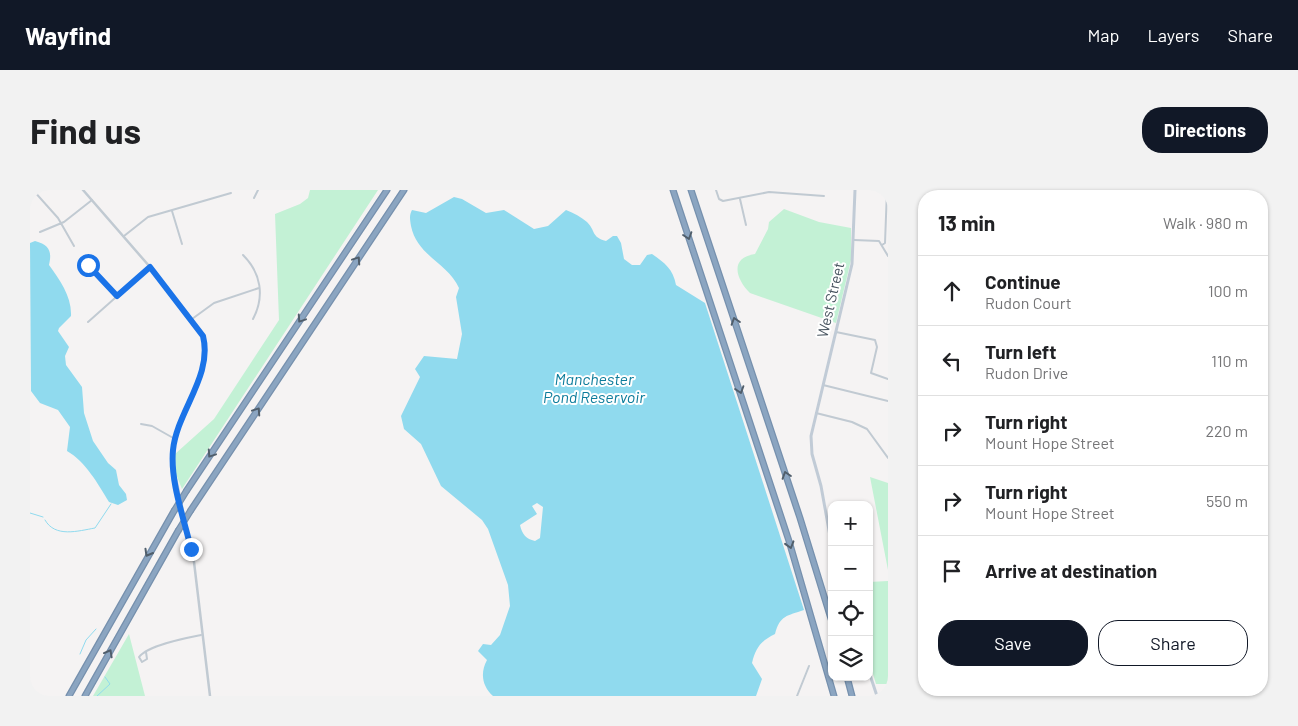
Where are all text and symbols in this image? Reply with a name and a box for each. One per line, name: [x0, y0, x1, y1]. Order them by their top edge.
text: Wayfind: [25, 21, 111, 50]
text: Map: [1087, 24, 1119, 46]
text: Layers: [1147, 24, 1200, 46]
text: Share: [1228, 24, 1273, 46]
button: Directions: [1142, 107, 1268, 153]
text: Find us: [30, 109, 141, 151]
text: 13 min: [938, 210, 995, 235]
text: Walk · 980 m: [1163, 213, 1248, 232]
one-way arrow: [683, 232, 693, 240]
route start: [77, 254, 100, 277]
one-way arrow: [351, 256, 361, 265]
street label: West Street: [813, 260, 847, 339]
text: Continue: [985, 270, 1061, 293]
icon: ahead: [938, 277, 966, 305]
text: 100 m: [1208, 281, 1248, 300]
text: Rudon Court: [985, 293, 1072, 312]
one-way arrow: [298, 313, 307, 322]
one-way arrow: [730, 317, 740, 326]
text: Turn left: [985, 340, 1056, 363]
icon: left: [938, 347, 966, 375]
text: 110 m: [1211, 351, 1248, 370]
text: Rudon Drive: [985, 363, 1068, 382]
water label: Manchester Pond Reservoir: [543, 369, 646, 406]
one-way arrow: [734, 386, 744, 394]
one-way arrow: [251, 407, 260, 417]
text: Turn right: [985, 410, 1067, 433]
icon: right: [938, 417, 966, 445]
text: 220 m: [1205, 421, 1248, 440]
text: Mount Hope Street: [985, 433, 1115, 452]
one-way arrow: [208, 448, 217, 458]
one-way arrow: [782, 472, 792, 480]
text: Turn right: [985, 480, 1067, 503]
icon: right: [938, 487, 966, 515]
text: 550 m: [1206, 491, 1248, 510]
map controls: [828, 501, 873, 681]
button: +: [828, 501, 873, 546]
text: Mount Hope Street: [985, 503, 1115, 522]
route end: [180, 538, 203, 561]
one-way arrow: [785, 540, 795, 548]
button: −: [828, 546, 873, 591]
one-way arrow: [145, 547, 155, 556]
icon: arrive: [938, 557, 966, 585]
text: Arrive at destination: [985, 559, 1157, 582]
button: locate: [828, 591, 873, 636]
button: Save: [938, 620, 1088, 666]
button: Share: [1098, 620, 1248, 666]
button: layers: [828, 636, 873, 681]
one-way arrow: [103, 650, 113, 659]

